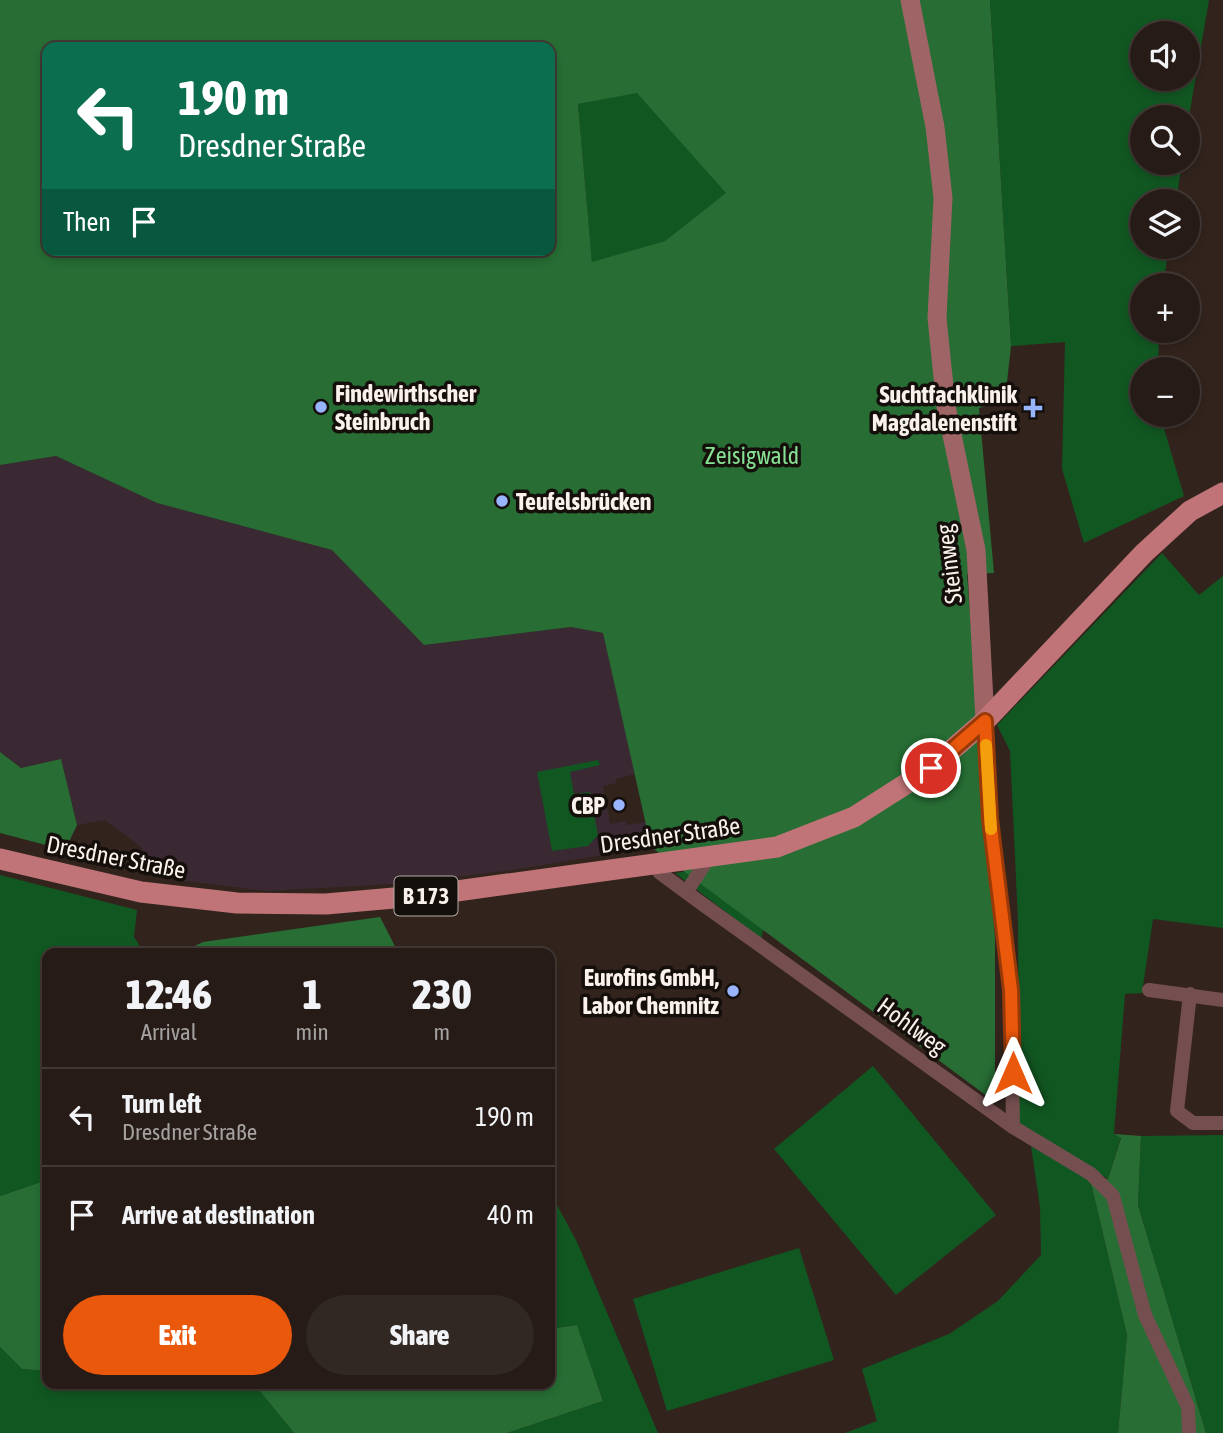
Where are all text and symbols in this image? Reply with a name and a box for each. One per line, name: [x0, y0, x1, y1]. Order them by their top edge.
map controls: [1130, 21, 1200, 427]
button: sound: [1130, 21, 1200, 91]
text: 190 m: [178, 69, 289, 125]
icon: left: [63, 70, 154, 161]
button: search: [1130, 105, 1200, 175]
text: Dresdner Straße: [178, 127, 366, 164]
button: layers: [1130, 189, 1200, 259]
icon: arrive: [125, 203, 163, 241]
text: Then: [63, 207, 111, 237]
button: +: [1130, 273, 1200, 343]
button: −: [1130, 357, 1200, 427]
place label: Findewirthscher Steinbruch: [335, 380, 477, 435]
place label: Suchtfachklinik Magdalenenstift: [872, 381, 1017, 436]
marker: Suchtfachklinik Magdalenenstift: [1023, 398, 1043, 418]
marker: Findewirthscher Steinbruch: [313, 399, 329, 415]
park label: Zeisigwald: [705, 442, 799, 469]
place label: Teufelsbrücken: [516, 488, 651, 515]
marker: Teufelsbrücken: [494, 493, 510, 509]
street label: Steinweg: [931, 522, 967, 605]
pin: [901, 738, 961, 798]
icon: arrive: [912, 749, 950, 787]
place label: CBP: [571, 792, 605, 819]
marker: CBP: [611, 797, 627, 813]
street label: Dresdner Straße: [598, 812, 742, 858]
street label: Dresdner Straße: [44, 830, 188, 884]
road number: B 173: [394, 876, 458, 916]
place label: Eurofins GmbH, Labor Chemnitz: [582, 964, 719, 1019]
text: 12:46: [126, 970, 212, 1018]
text: 1: [302, 970, 322, 1018]
text: 230: [412, 970, 471, 1018]
marker: Eurofins GmbH, Labor Chemnitz: [725, 983, 741, 999]
street label: Hohlweg: [872, 992, 952, 1060]
text: Arrival: [141, 1019, 197, 1045]
text: min: [296, 1019, 329, 1045]
text: m: [434, 1019, 450, 1045]
position arrow: [976, 1036, 1050, 1110]
text: Turn left: [122, 1089, 202, 1119]
icon: left: [63, 1098, 101, 1136]
text: 190 m: [475, 1102, 534, 1132]
text: Dresdner Straße: [122, 1119, 257, 1145]
icon: arrive: [63, 1196, 101, 1234]
text: Arrive at destination: [122, 1200, 315, 1230]
text: 40 m: [487, 1200, 534, 1230]
button: Exit: [63, 1295, 292, 1375]
button: Share: [306, 1295, 534, 1375]

